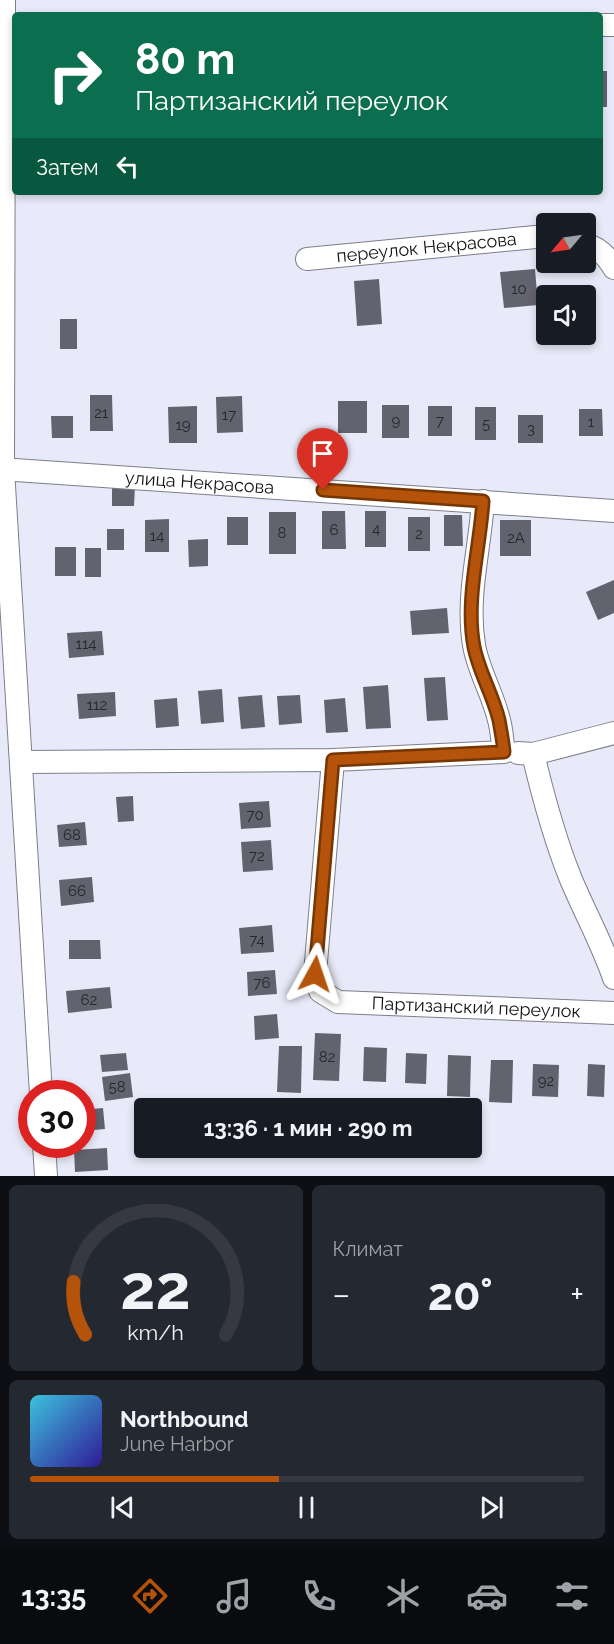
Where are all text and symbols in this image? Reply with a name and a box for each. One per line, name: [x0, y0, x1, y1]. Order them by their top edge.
text: 80 m: [135, 35, 235, 84]
icon: right: [36, 36, 114, 114]
text: Партизанский переулок: [135, 85, 449, 116]
icon: left: [111, 150, 144, 183]
text: Затем: [36, 154, 99, 180]
north arrow: [536, 213, 596, 273]
map controls: [536, 213, 596, 345]
street label: переулок Некрасова: [335, 228, 517, 266]
house number: 10: [511, 280, 527, 298]
button: sound: [536, 285, 596, 345]
house number: 21: [94, 404, 109, 422]
house number: 17: [222, 406, 236, 424]
house number: 9: [392, 412, 401, 430]
house number: 7: [436, 412, 444, 430]
house number: 1: [588, 413, 595, 431]
house number: 5: [482, 415, 490, 433]
house number: 19: [175, 416, 191, 434]
house number: 3: [527, 420, 535, 438]
pin: [297, 428, 348, 490]
icon: arrive: [306, 437, 339, 470]
street label: улица Некрасова: [124, 467, 275, 498]
house number: 4: [372, 520, 380, 538]
house number: 6: [329, 521, 339, 539]
house number: 8: [278, 524, 287, 542]
house number: 2: [415, 525, 423, 543]
house number: 14: [150, 527, 164, 545]
house number: 2А: [507, 529, 525, 547]
house number: 114: [75, 635, 97, 653]
house number: 112: [87, 696, 108, 714]
house number: 70: [246, 806, 264, 824]
house number: 68: [63, 826, 81, 844]
house number: 72: [249, 847, 265, 865]
house number: 66: [68, 882, 86, 900]
house number: 74: [249, 931, 265, 949]
position arrow: [283, 942, 347, 1006]
house number: 76: [253, 974, 271, 992]
house number: 62: [81, 991, 98, 1009]
street label: Партизанский переулок: [371, 992, 581, 1022]
house number: 82: [319, 1048, 336, 1066]
house number: 92: [538, 1072, 554, 1090]
house number: 58: [108, 1078, 126, 1096]
speed limit sign: 30: [18, 1080, 96, 1158]
text: 13:36 · 1 мин · 290 m: [204, 1115, 412, 1141]
text: Климат: [333, 1237, 403, 1261]
text: 22: [121, 1250, 191, 1324]
text: 20°: [428, 1268, 493, 1321]
text: −: [333, 1275, 350, 1314]
text: +: [570, 1275, 584, 1314]
text: km/h: [127, 1320, 184, 1345]
text: Northbound: [120, 1406, 249, 1432]
text: June Harbor: [120, 1432, 234, 1456]
icon: previous: [106, 1491, 139, 1524]
icon: pause: [290, 1491, 323, 1524]
icon: next: [475, 1491, 508, 1524]
icon: directions: [129, 1575, 171, 1617]
icon: music: [213, 1575, 255, 1617]
icon: phone: [298, 1575, 340, 1617]
icon: climate: [382, 1575, 424, 1617]
icon: car: [466, 1575, 508, 1617]
icon: filters: [551, 1575, 593, 1617]
text: 13:35: [21, 1581, 86, 1612]

